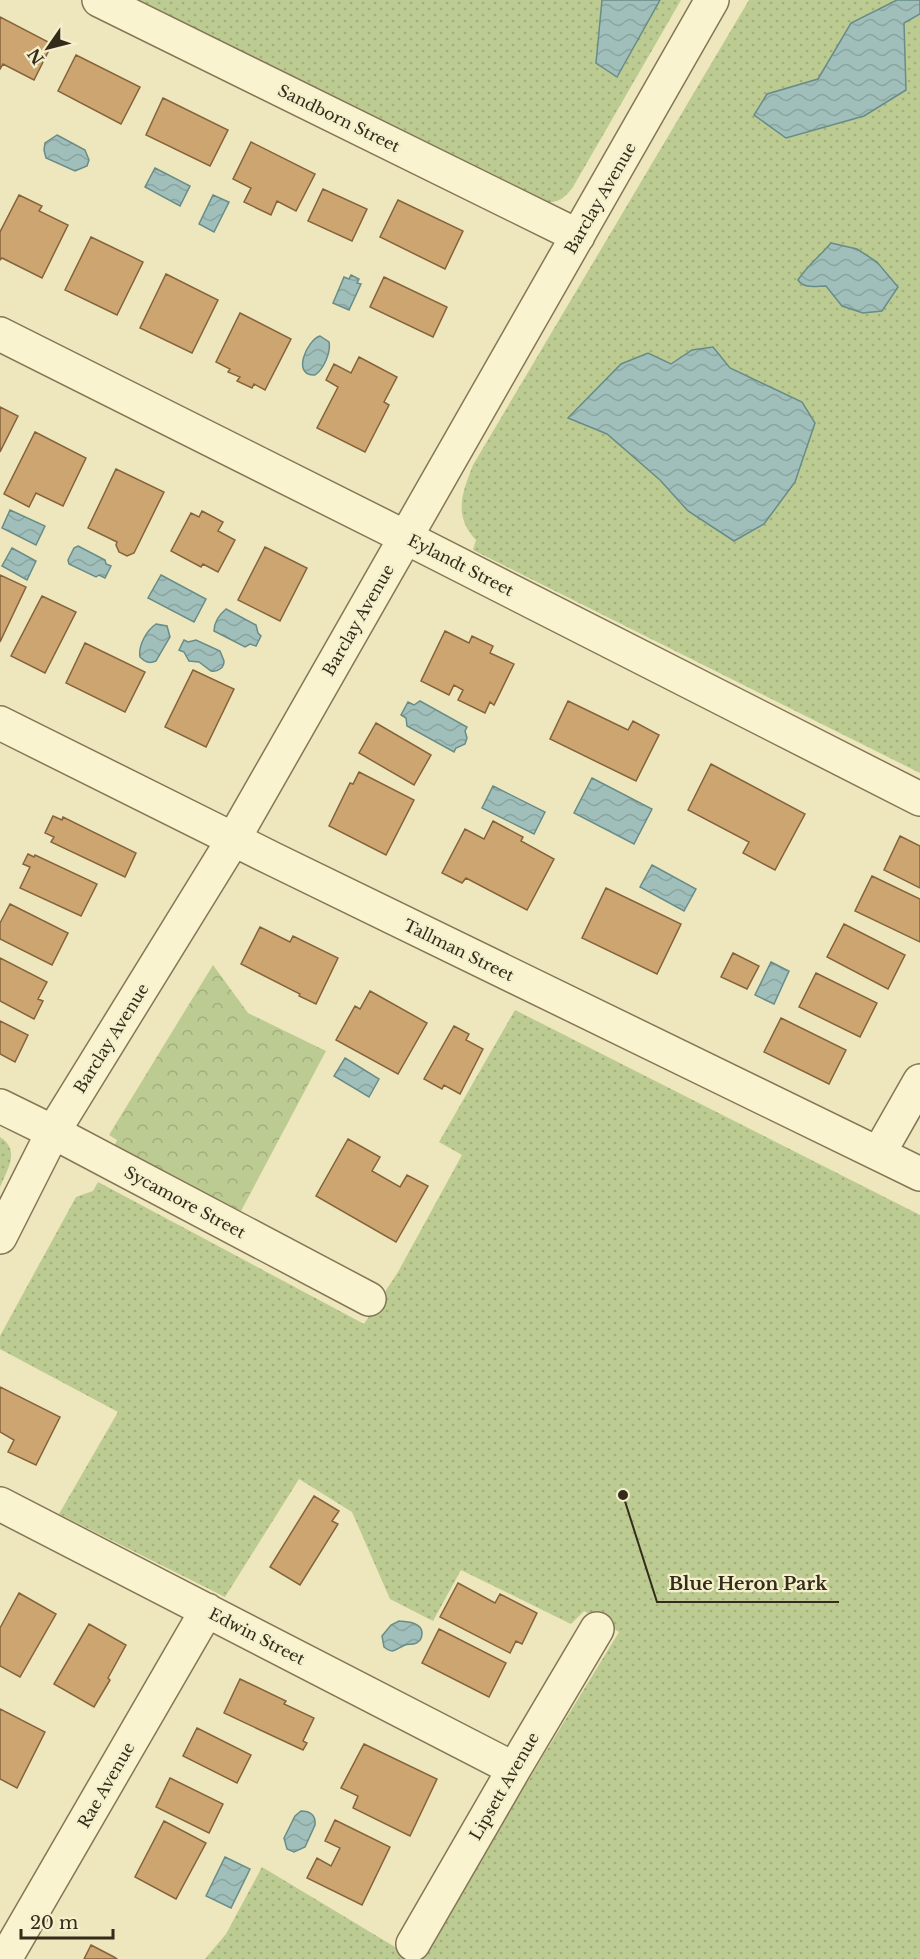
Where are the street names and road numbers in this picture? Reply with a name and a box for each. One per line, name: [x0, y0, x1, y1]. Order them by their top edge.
street label: Sandborn Street: [275, 80, 403, 156]
street label: Barclay Avenue: [560, 139, 640, 257]
street label: Eylandt Street: [405, 530, 517, 600]
street label: Barclay Avenue: [318, 561, 398, 679]
street label: Tallman Street: [401, 915, 517, 985]
street label: Barclay Avenue: [69, 979, 153, 1097]
street label: Sycamore Street: [121, 1162, 249, 1242]
street label: Edwin Street: [206, 1603, 308, 1669]
street label: Lipsett Avenue: [465, 1728, 543, 1844]
street label: Rae Avenue: [73, 1739, 139, 1831]

